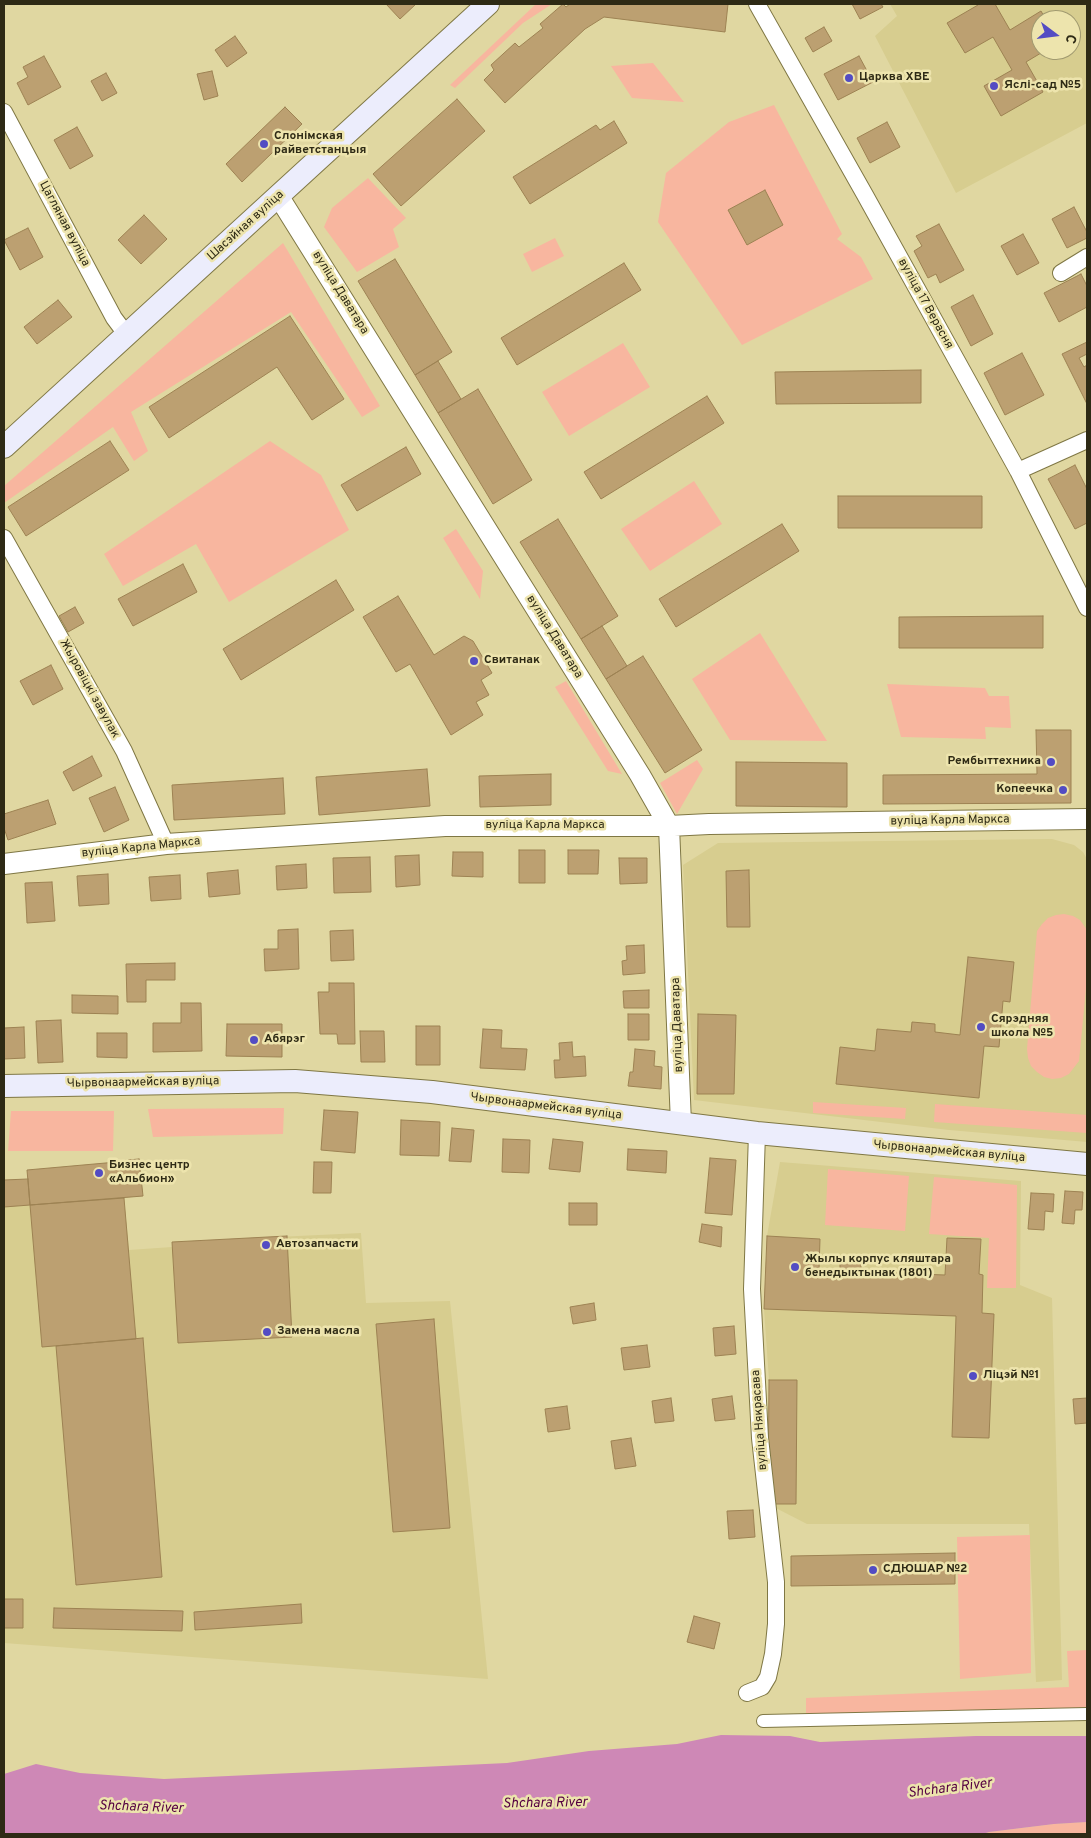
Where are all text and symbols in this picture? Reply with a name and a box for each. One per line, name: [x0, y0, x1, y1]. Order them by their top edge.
north arrow: [1031, 10, 1081, 60]
text: С: [1061, 32, 1079, 45]
place label: Царква ХВЕ: [859, 71, 929, 85]
marker: Царква ХВЕ: [843, 72, 855, 84]
place label: Яслі-сад №5: [1004, 79, 1081, 93]
marker: Яслі-сад №5: [988, 80, 1000, 92]
place label: Слонімская райветстанцыя: [274, 130, 366, 158]
marker: Слонімская райветстанцыя: [258, 138, 270, 150]
street label: Цагляная вуліца: [35, 179, 93, 269]
street label: Шасэйная вуліца: [205, 188, 287, 264]
street label: вуліца Даватара: [309, 249, 371, 337]
street label: вуліца 17 Верасня: [894, 256, 956, 352]
street label: вуліца Даватара: [523, 593, 585, 681]
street label: Жыровіцкі завулак: [56, 637, 122, 741]
place label: Свитанак: [484, 654, 540, 668]
marker: Свитанак: [468, 655, 480, 667]
place label: Рембыттехника: [948, 755, 1041, 769]
marker: Рембыттехника: [1045, 756, 1057, 768]
place label: Копеечка: [996, 783, 1053, 797]
marker: Копеечка: [1057, 784, 1069, 796]
street label: вуліца Карла Маркса: [890, 813, 1010, 829]
street label: вуліца Карла Маркса: [485, 819, 605, 833]
street label: вуліца Карла Маркса: [81, 835, 201, 861]
street label: вуліца Даватара: [669, 977, 687, 1073]
place label: Сярэдняя школа №5: [991, 1013, 1053, 1041]
marker: Сярэдняя школа №5: [975, 1021, 987, 1033]
place label: Абярэг: [264, 1033, 305, 1047]
marker: Абярэг: [248, 1034, 260, 1046]
street label: Чырвонаармейская вуліца: [67, 1074, 219, 1092]
street label: Чырвонаармейская вуліца: [470, 1091, 622, 1123]
street label: Чырвонаармейская вуліца: [872, 1138, 1026, 1166]
place label: Бизнес центр «Альбион»: [109, 1159, 190, 1187]
marker: Бизнес центр «Альбион»: [93, 1167, 105, 1179]
place label: Автозапчасти: [276, 1238, 358, 1252]
marker: Автозапчасти: [260, 1239, 272, 1251]
place label: Жылы корпус кляштара бенедыктынак (1801): [805, 1253, 951, 1281]
marker: Жылы корпус кляштара бенедыктынак (1801): [789, 1261, 801, 1273]
place label: Замена масла: [277, 1325, 360, 1339]
marker: Замена масла: [261, 1326, 273, 1338]
street label: вуліца Някрасава: [749, 1369, 771, 1471]
place label: Ліцэй №1: [983, 1369, 1039, 1383]
marker: Ліцэй №1: [967, 1370, 979, 1382]
place label: СДЮШАР №2: [883, 1563, 967, 1577]
marker: СДЮШАР №2: [867, 1564, 879, 1576]
water label: Shchara River: [907, 1776, 993, 1802]
water label: Shchara River: [503, 1795, 587, 1813]
water label: Shchara River: [98, 1798, 184, 1818]

